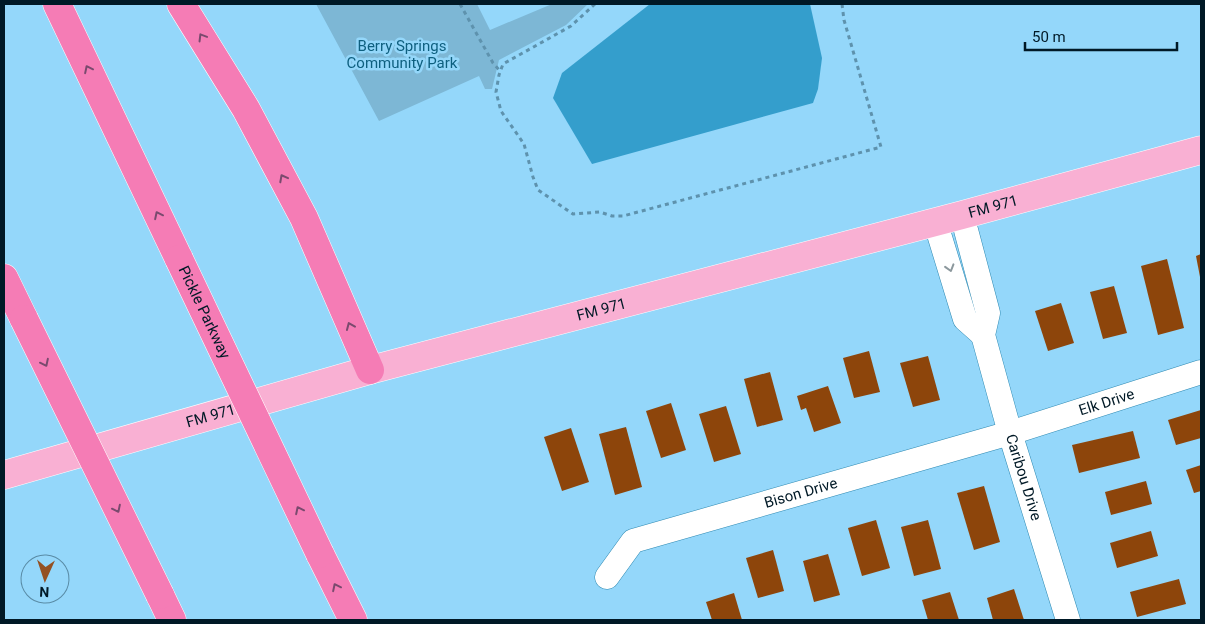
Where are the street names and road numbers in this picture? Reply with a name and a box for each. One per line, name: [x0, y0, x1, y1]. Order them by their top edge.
street label: FM 971: [966, 191, 1020, 222]
street label: Pickle Parkway: [175, 263, 234, 362]
street label: FM 971: [575, 294, 628, 325]
street label: Elk Drive: [1077, 385, 1137, 419]
street label: FM 971: [184, 400, 237, 431]
street label: Caribou Drive: [1002, 432, 1046, 523]
street label: Bison Drive: [762, 474, 839, 512]

